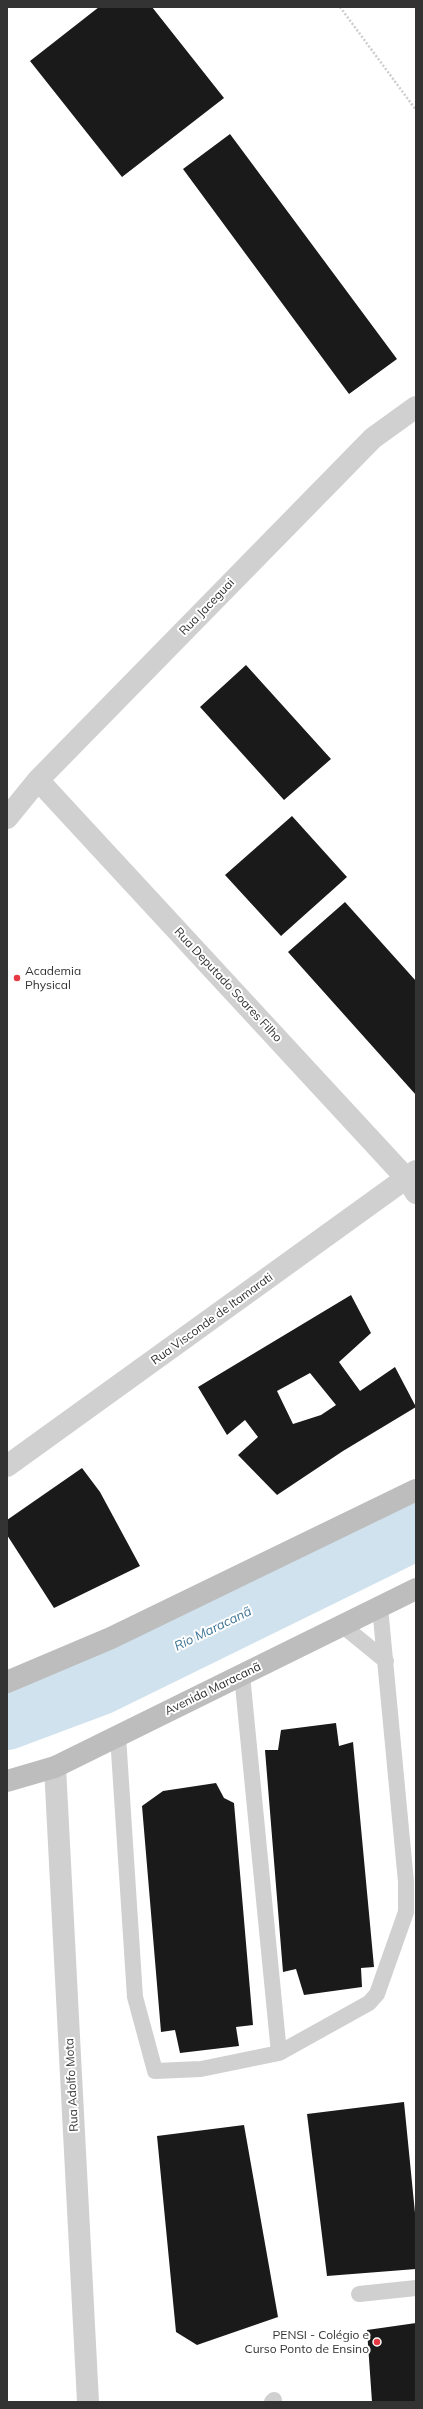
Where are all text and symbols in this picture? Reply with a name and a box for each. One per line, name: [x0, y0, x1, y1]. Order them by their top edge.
street label: Rua Jaceguai: [176, 576, 238, 638]
street label: Rua Deputado Soares Filho: [171, 925, 285, 1045]
place label: Academia Physical: [25, 964, 81, 992]
marker: Academia Physical: [12, 973, 22, 983]
street label: Rua Visconde de Itamarati: [148, 1270, 276, 1368]
water label: Rio Maracanã: [172, 1604, 254, 1654]
street label: Avenida Maracanã: [163, 1660, 263, 1718]
street label: Rua Adolfo Mota: [62, 2038, 82, 2132]
place label: PENSI - Colégio e Curso Ponto de Ensino: [245, 2328, 369, 2356]
marker: PENSI - Colégio e Curso Ponto de Ensino: [372, 2337, 382, 2347]

